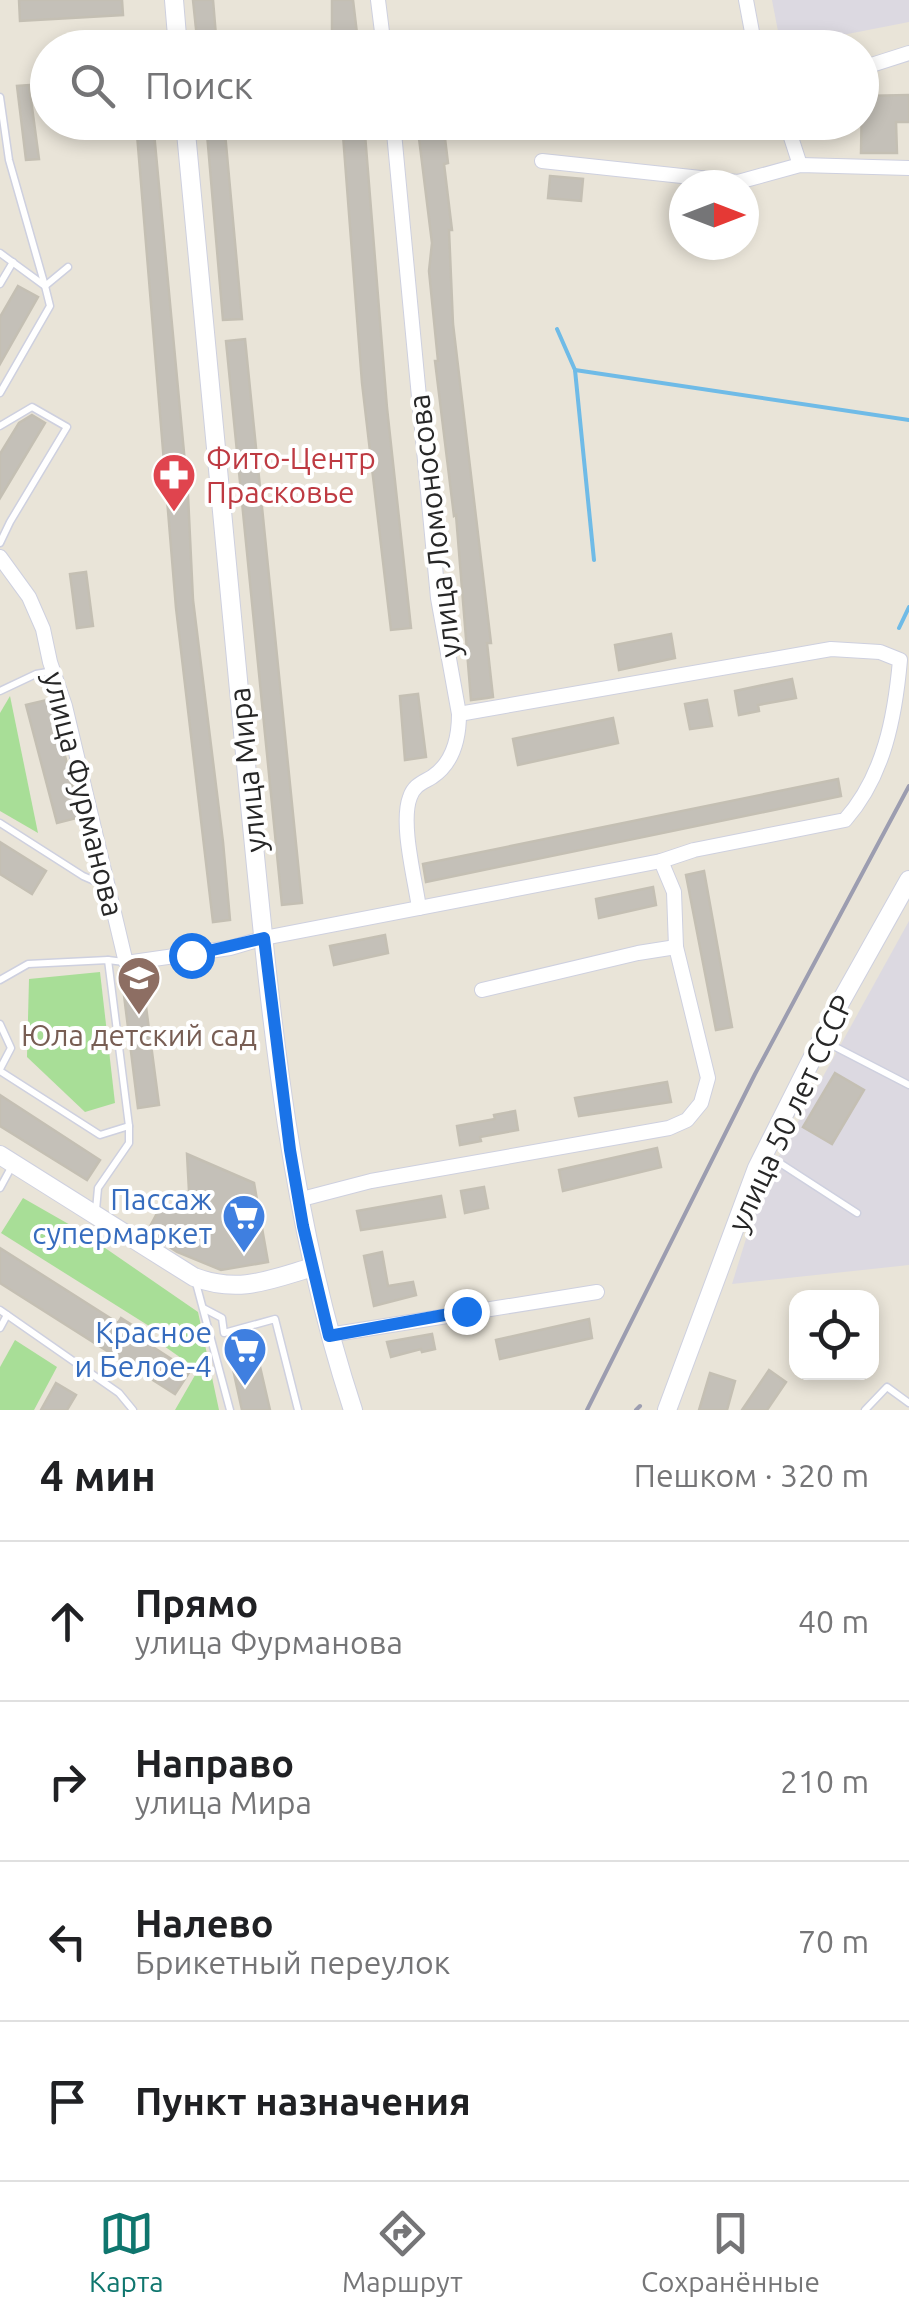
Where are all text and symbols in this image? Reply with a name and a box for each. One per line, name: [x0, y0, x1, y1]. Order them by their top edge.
search box: [30, 30, 879, 140]
icon: search: [65, 58, 120, 113]
text: Поиск: [145, 64, 253, 106]
north arrow: [669, 170, 759, 260]
street label: улица Ломоносова: [401, 392, 467, 660]
place label: Фито-Центр Прасковье: [206, 441, 376, 509]
pharmacy icon: Фито-Центр Прасковье: [151, 452, 197, 513]
street label: улица Фурманова: [37, 668, 131, 920]
street label: улица Мира: [221, 686, 273, 854]
route start: [169, 933, 215, 979]
school or university icon: Юла детский сад: [116, 955, 162, 1016]
street label: улица 50 лет СССР: [720, 990, 860, 1236]
place label: Юла детский сад: [21, 1018, 257, 1052]
place label: Пассаж супермаркет: [32, 1182, 212, 1250]
supermarket icon: Пассаж супермаркет: [221, 1193, 267, 1254]
route end: [444, 1289, 490, 1335]
map controls: [789, 1290, 879, 1380]
button: locate: [789, 1290, 879, 1380]
place label: Красное и Белое-4: [75, 1315, 212, 1383]
supermarket icon: Красное и Белое-4: [222, 1326, 268, 1387]
text: 4 мин: [40, 1452, 156, 1499]
text: Пешком · 320 m: [634, 1457, 869, 1493]
text: Прямо: [135, 1582, 258, 1624]
icon: ahead: [40, 1594, 95, 1649]
text: 40 m: [798, 1603, 869, 1639]
text: улица Фурманова: [135, 1624, 403, 1660]
text: Направо: [135, 1742, 294, 1784]
icon: right: [40, 1754, 95, 1809]
text: 210 m: [780, 1763, 869, 1799]
text: улица Мира: [135, 1784, 312, 1820]
text: Налево: [135, 1902, 274, 1944]
icon: left: [40, 1914, 95, 1969]
text: 70 m: [798, 1923, 869, 1959]
text: Брикетный переулок: [135, 1944, 450, 1980]
icon: arrive: [40, 2074, 95, 2129]
text: Пункт назначения: [135, 2080, 471, 2122]
tab: Карта: [89, 2206, 164, 2297]
tab: Маршрут: [342, 2206, 463, 2297]
tab: Сохранённые: [641, 2206, 820, 2297]

